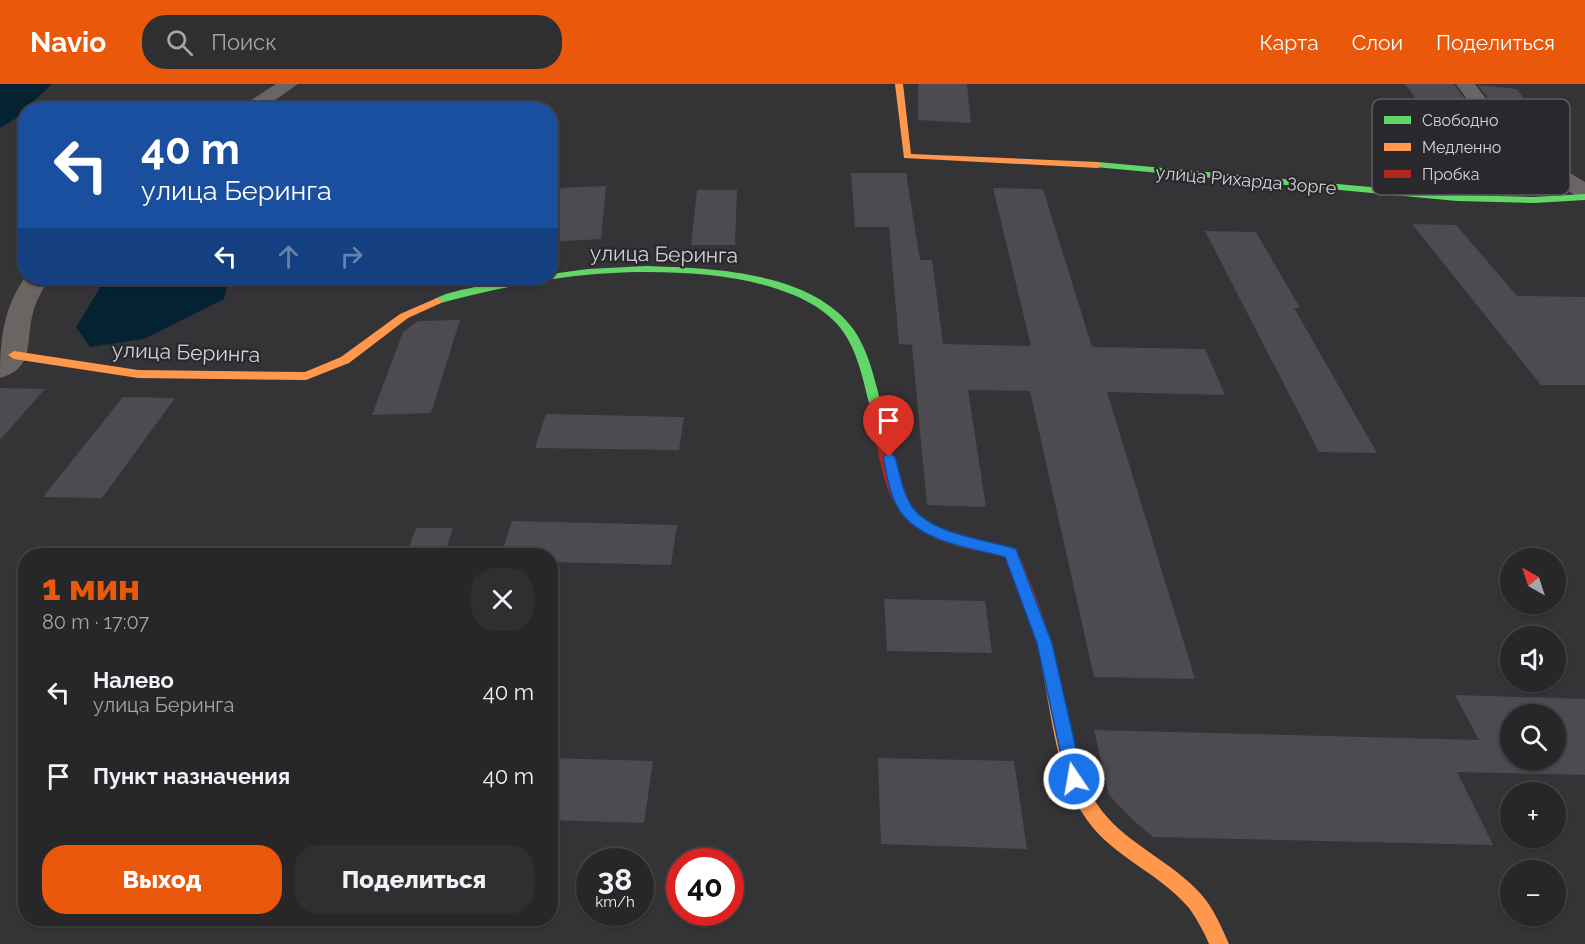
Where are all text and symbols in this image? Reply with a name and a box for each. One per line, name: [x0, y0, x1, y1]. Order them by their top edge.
search box: [142, 15, 562, 69]
text: Navio: [30, 26, 106, 59]
icon: search: [163, 26, 196, 59]
text: Поиск: [211, 29, 277, 55]
text: Карта: [1260, 30, 1319, 55]
text: Слои: [1352, 30, 1403, 55]
text: Поделиться: [1436, 30, 1555, 55]
legend: [1372, 99, 1570, 195]
text: Свободно: [1422, 111, 1498, 130]
text: 40 m: [141, 125, 240, 174]
icon: left: [42, 126, 120, 204]
text: Медленно: [1422, 138, 1501, 157]
street label: улица Рихарда Зорге: [1155, 162, 1338, 198]
text: Пробка: [1422, 165, 1480, 184]
text: улица Беринга: [141, 175, 332, 206]
icon: left: [209, 240, 242, 273]
icon: ahead: [272, 240, 305, 273]
icon: right: [335, 240, 368, 273]
street label: улица Беринга: [590, 240, 738, 268]
street label: улица Беринга: [111, 337, 261, 367]
pin: [863, 395, 914, 457]
icon: arrive: [872, 404, 905, 437]
north arrow: [1500, 548, 1566, 614]
map controls: [1500, 548, 1566, 926]
text: 1 мин: [42, 566, 140, 608]
button: close: [471, 568, 534, 631]
text: 80 m · 17:07: [42, 610, 149, 634]
button: sound: [1500, 626, 1566, 692]
text: Налево: [93, 667, 174, 693]
icon: left: [42, 676, 75, 709]
text: 40 m: [483, 679, 534, 705]
text: улица Беринга: [93, 693, 234, 717]
button: search: [1500, 704, 1566, 770]
position arrow: [1042, 747, 1106, 811]
icon: arrive: [42, 760, 75, 793]
text: Пункт назначения: [93, 763, 290, 789]
text: 40 m: [483, 763, 534, 789]
button: +: [1500, 782, 1566, 848]
button: Выход: [42, 845, 282, 914]
button: Поделиться: [294, 845, 534, 914]
speed limit sign: 40: [666, 848, 744, 926]
button: −: [1500, 860, 1566, 926]
text: 38: [598, 862, 632, 897]
text: km/h: [595, 893, 635, 911]

